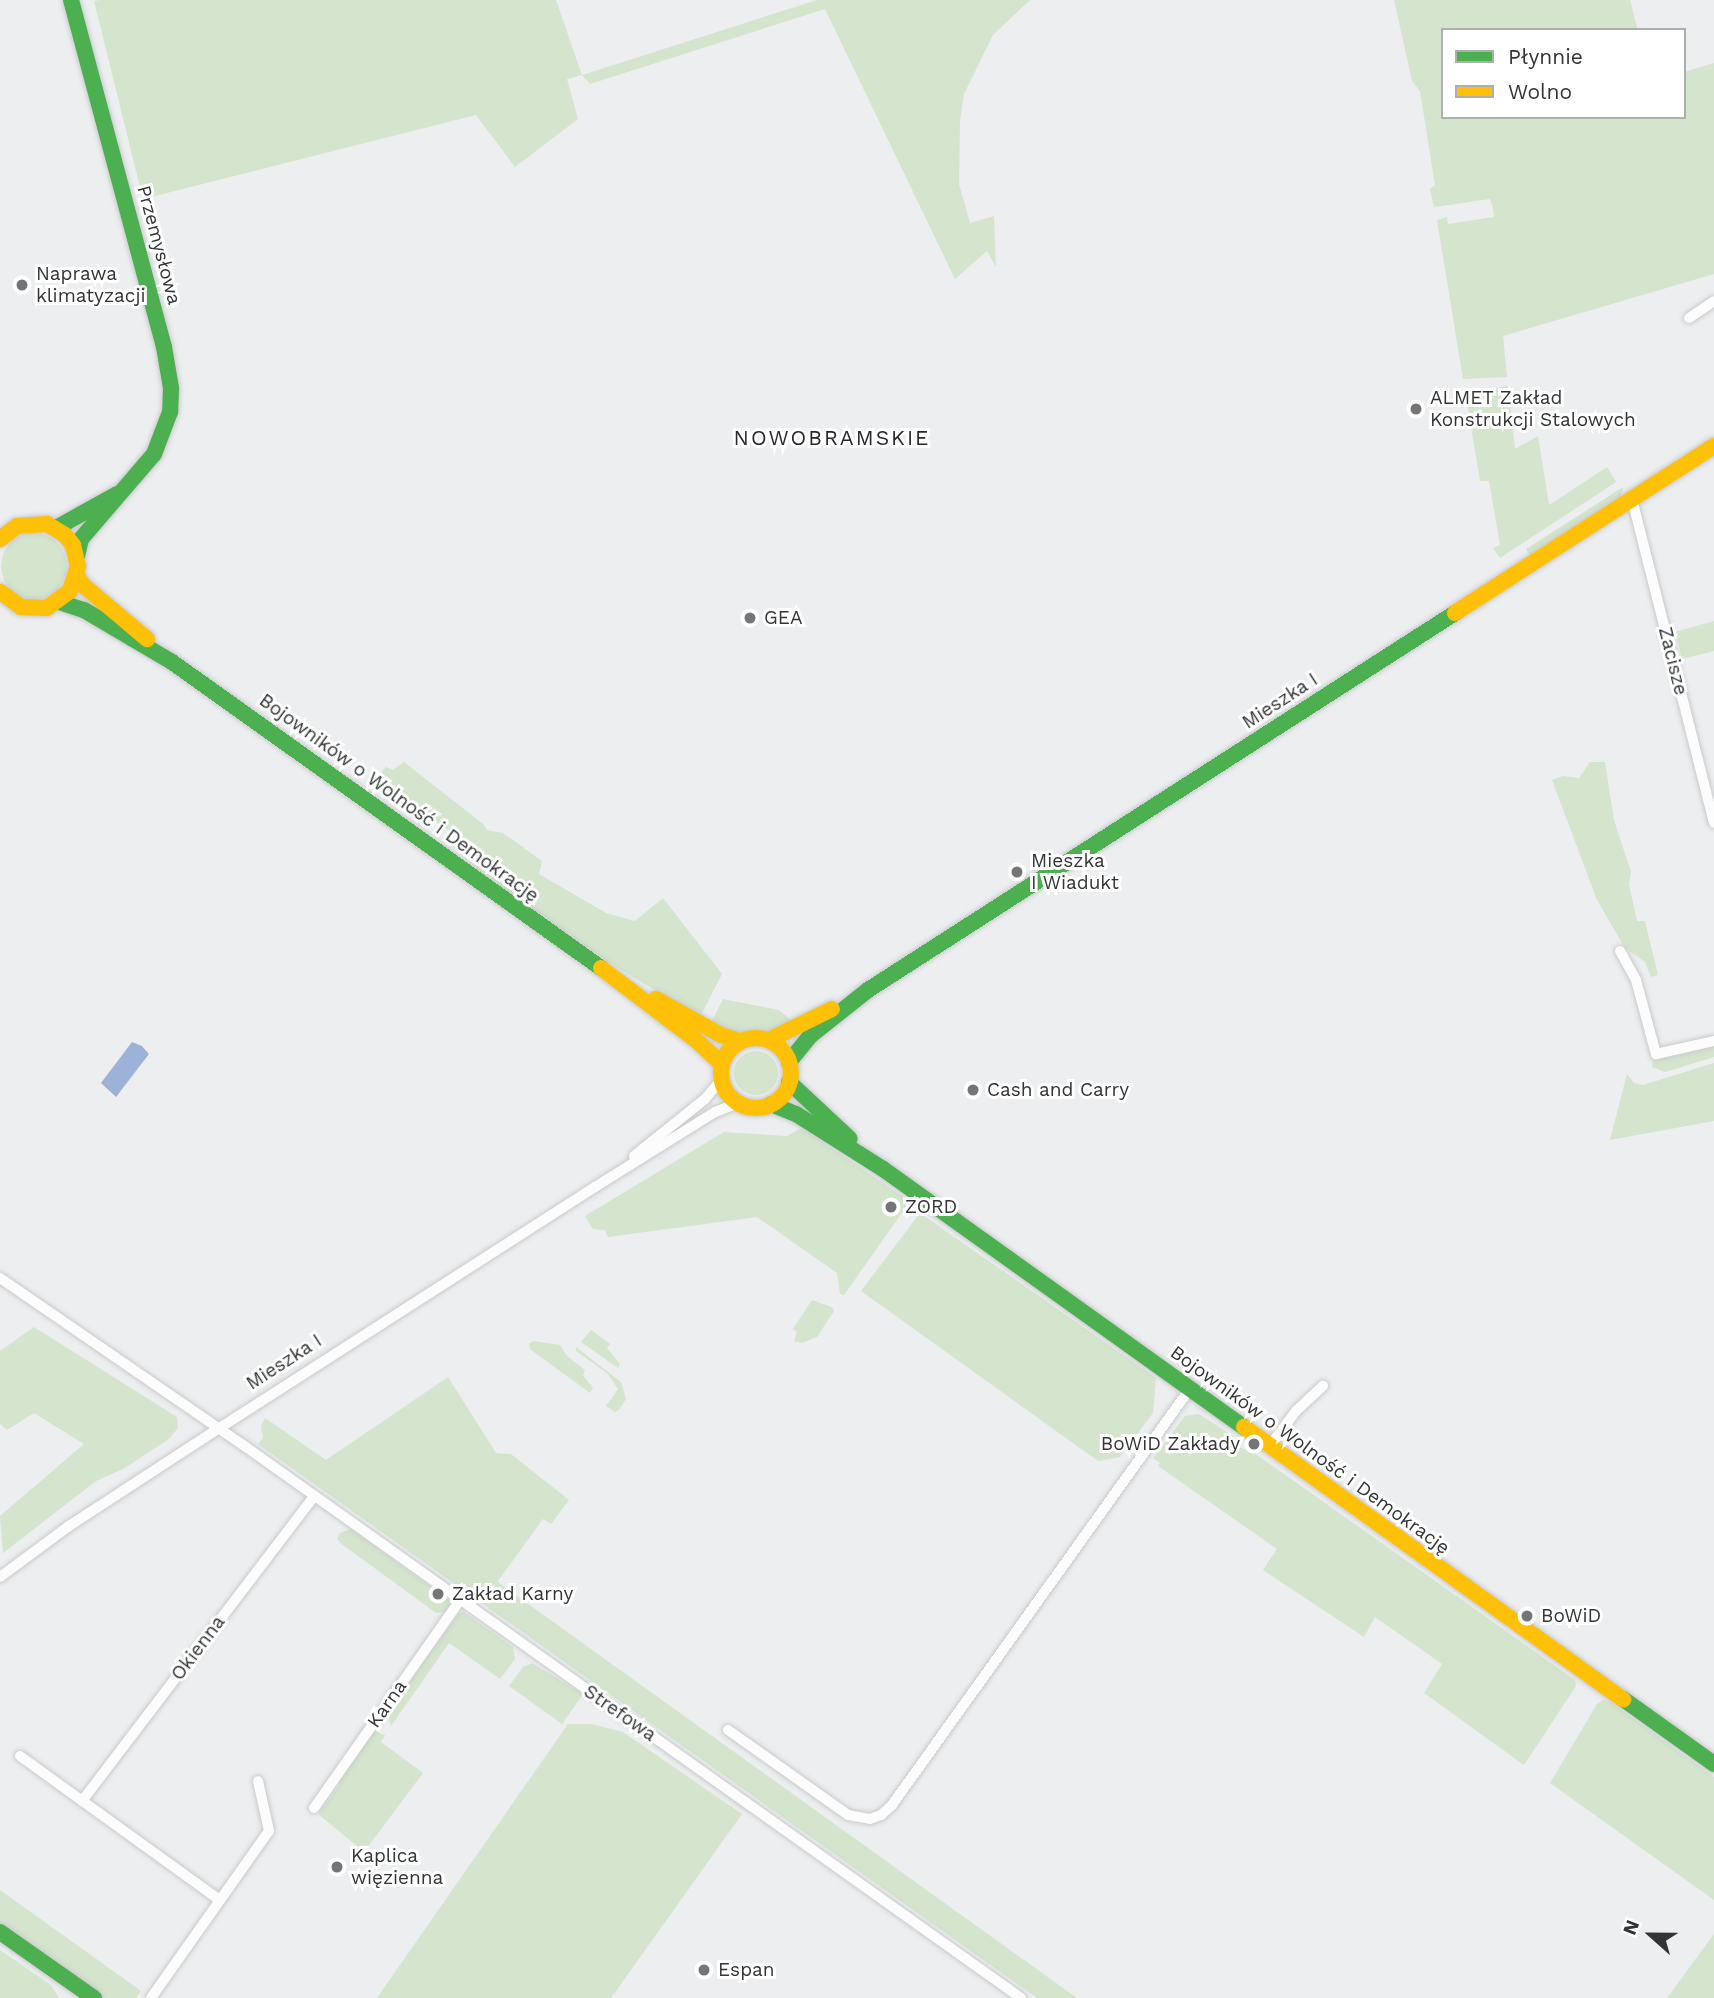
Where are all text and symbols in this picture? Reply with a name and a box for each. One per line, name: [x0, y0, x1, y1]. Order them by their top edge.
legend: [1441, 28, 1686, 119]
text: Płynnie: [1508, 44, 1583, 69]
text: Wolno: [1508, 79, 1572, 104]
street label: Przemysłowa: [132, 183, 186, 307]
place label: Naprawa klimatyzacji: [36, 263, 146, 307]
marker: Naprawa klimatyzacji: [14, 277, 30, 293]
place label: ALMET Zakład Konstrukcji Stalowych: [1430, 387, 1636, 431]
marker: ALMET Zakład Konstrukcji Stalowych: [1408, 401, 1424, 417]
district label: NOWOBRAMSKIE: [735, 425, 929, 451]
place label: GEA: [764, 607, 802, 629]
marker: GEA: [742, 610, 758, 626]
street label: Zacisze: [1654, 625, 1692, 697]
street label: Mieszka I: [1238, 668, 1322, 734]
street label: Bojowników o Wolność i Demokrację: [254, 689, 544, 907]
place label: Mieszka I Wiadukt: [1031, 850, 1120, 894]
marker: Mieszka I Wiadukt: [1009, 864, 1025, 880]
place label: Cash and Carry: [987, 1079, 1129, 1101]
marker: Cash and Carry: [965, 1082, 981, 1098]
place label: ZORD: [905, 1196, 957, 1218]
marker: ZORD: [883, 1199, 899, 1215]
street label: Mieszka I: [242, 1329, 326, 1395]
street label: Bojowników o Wolność i Demokrację: [1165, 1341, 1455, 1559]
place label: BoWiD Zakłady: [1101, 1433, 1240, 1455]
marker: BoWiD Zakłady: [1246, 1436, 1262, 1452]
place label: Zakład Karny: [452, 1583, 573, 1605]
marker: Zakład Karny: [430, 1586, 446, 1602]
place label: BoWiD: [1541, 1605, 1601, 1627]
marker: BoWiD: [1519, 1608, 1535, 1624]
street label: Okienna: [166, 1611, 230, 1685]
street label: Karna: [362, 1676, 412, 1732]
street label: Strefowa: [579, 1680, 661, 1746]
place label: Kaplica więzienna: [351, 1845, 443, 1889]
marker: Kaplica więzienna: [329, 1859, 345, 1875]
north arrow: [1616, 1900, 1686, 1970]
text: N: [1618, 1917, 1644, 1938]
place label: Espan: [718, 1959, 775, 1981]
marker: Espan: [696, 1962, 712, 1978]

